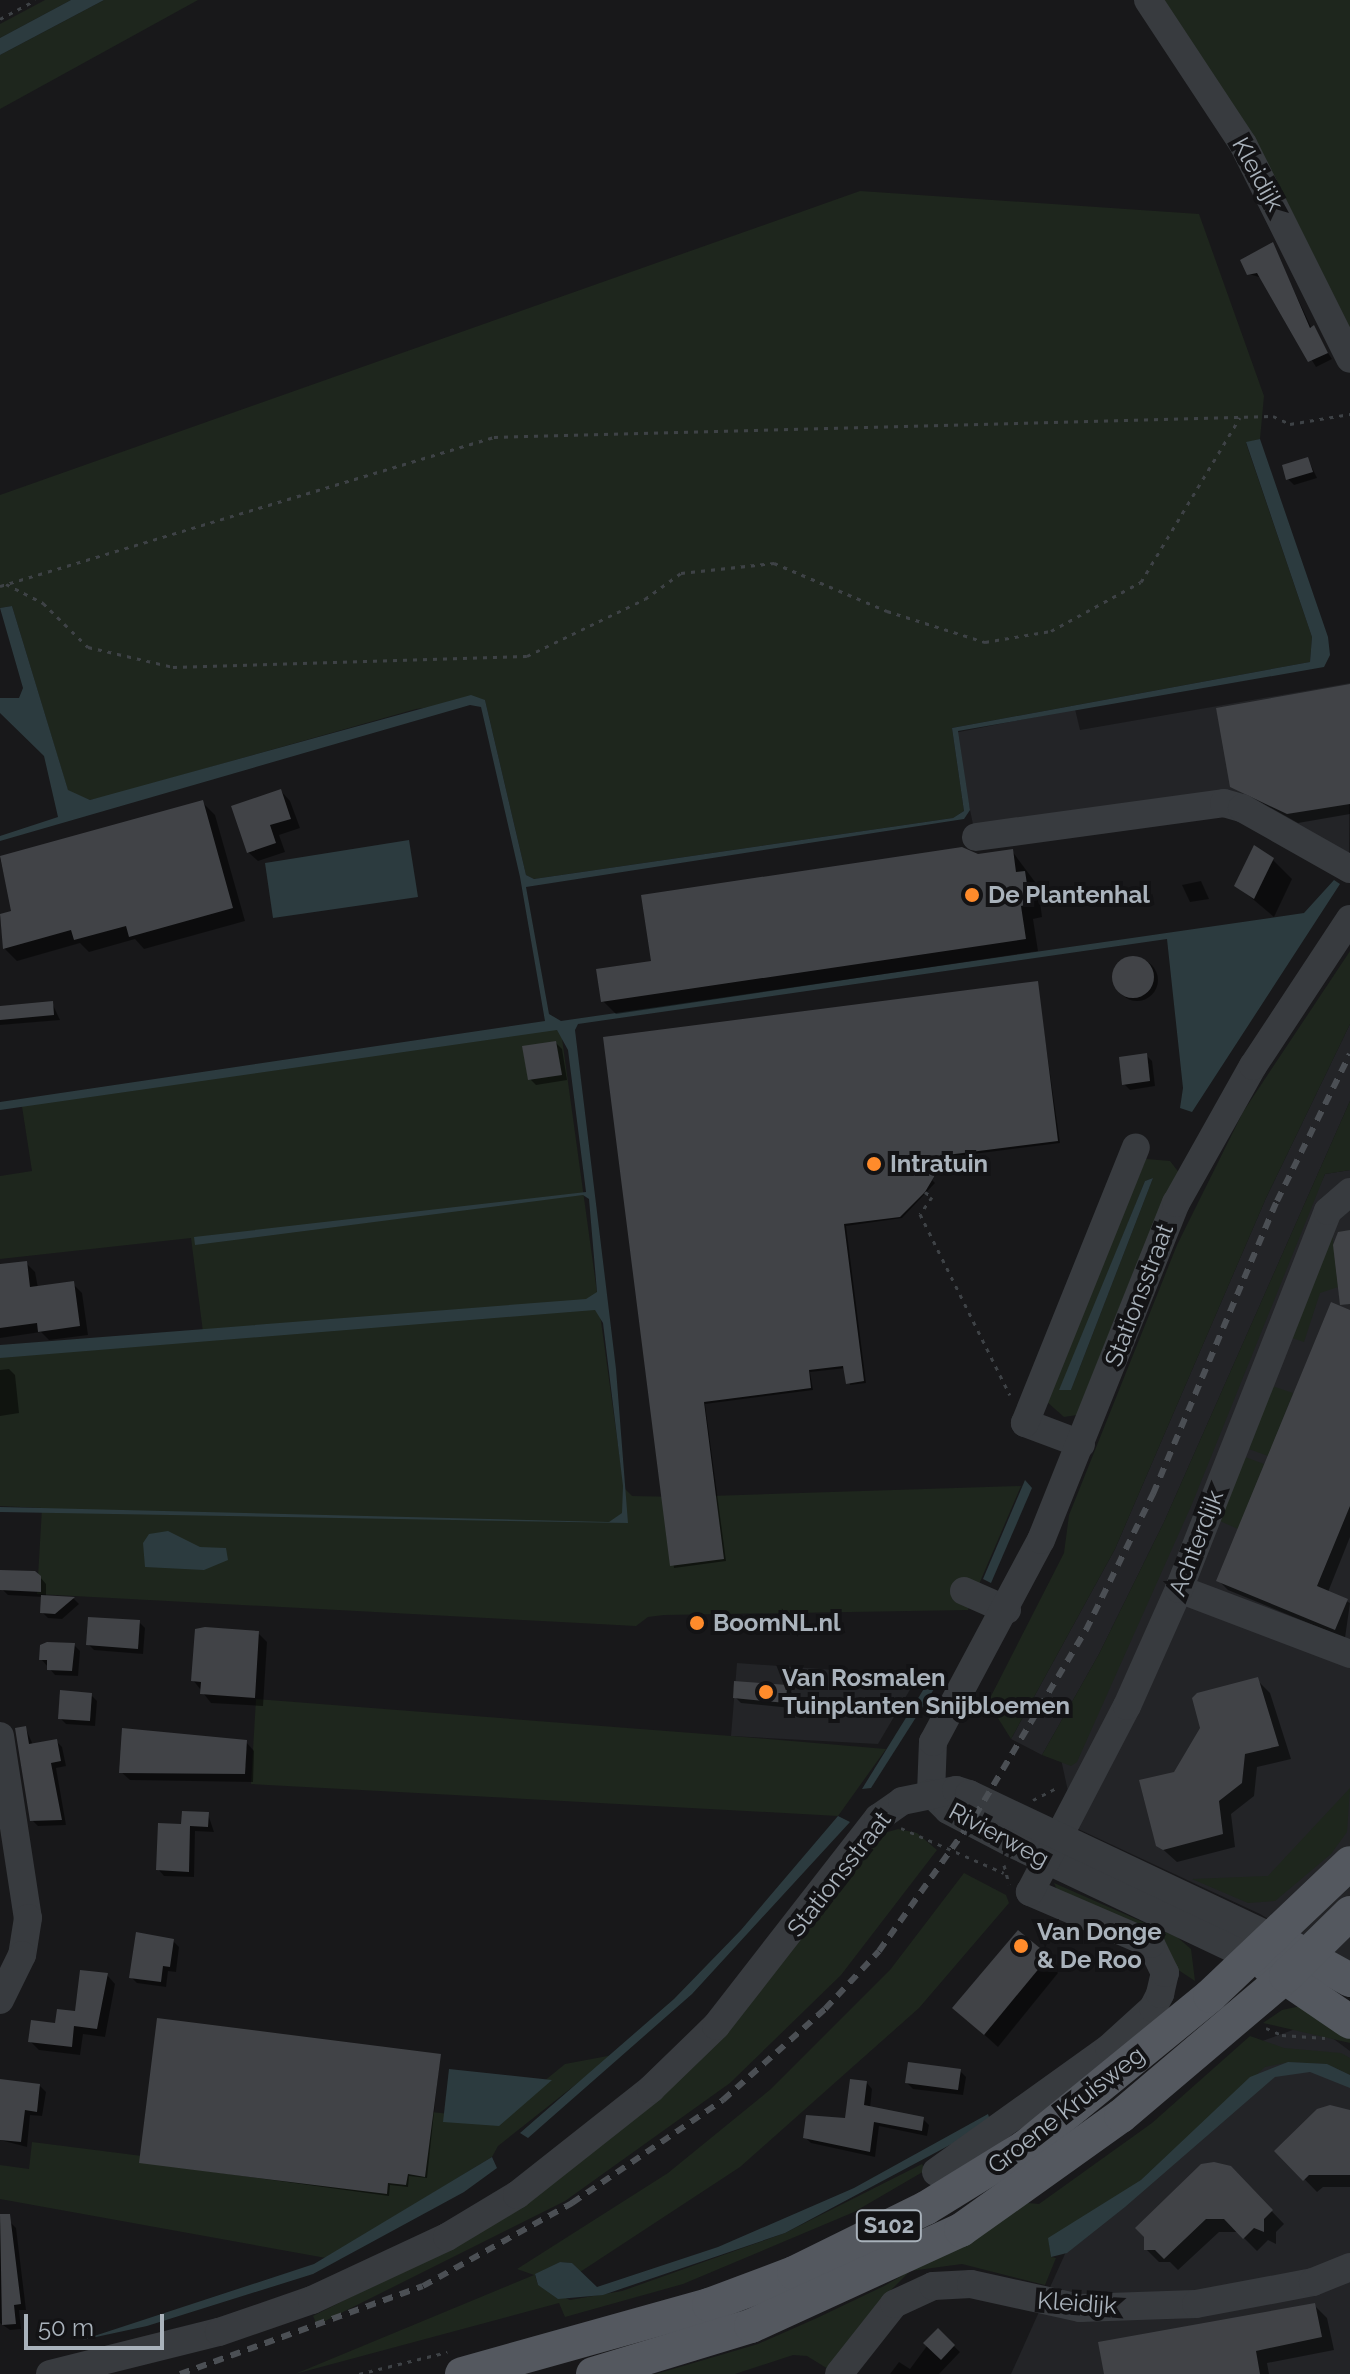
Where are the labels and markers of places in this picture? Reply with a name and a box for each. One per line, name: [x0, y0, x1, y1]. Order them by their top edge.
place label: De Plantenhal: [988, 881, 1150, 909]
marker: De Plantenhal: [963, 886, 981, 904]
place label: Intratuin: [890, 1150, 988, 1178]
marker: Intratuin: [865, 1155, 883, 1173]
place label: BoomNL.nl: [713, 1609, 841, 1637]
marker: BoomNL.nl: [688, 1614, 706, 1632]
place label: Van Rosmalen Tuinplanten Snijbloemen: [782, 1664, 1070, 1720]
marker: Van Rosmalen Tuinplanten Snijbloemen: [757, 1683, 775, 1701]
place label: Van Donge & De Roo: [1037, 1918, 1162, 1974]
marker: Van Donge & De Roo: [1012, 1937, 1030, 1955]

